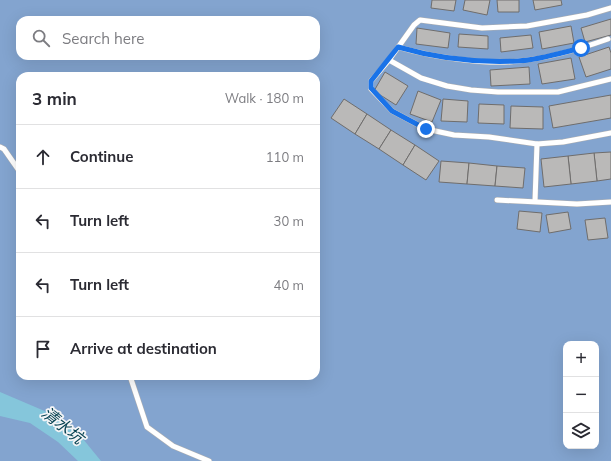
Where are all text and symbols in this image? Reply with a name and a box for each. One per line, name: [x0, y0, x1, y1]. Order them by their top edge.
search box: [16, 16, 320, 60]
icon: search: [30, 27, 52, 49]
text: Search here: [62, 29, 144, 48]
route start: [572, 39, 590, 57]
text: 3 min: [32, 88, 77, 109]
text: Walk · 180 m: [225, 90, 304, 106]
route end: [417, 120, 435, 138]
icon: ahead: [32, 146, 54, 168]
text: Continue: [70, 147, 133, 166]
text: 110 m: [266, 149, 304, 165]
icon: left: [32, 210, 54, 232]
text: Turn left: [70, 211, 129, 230]
text: 30 m: [274, 213, 304, 229]
icon: left: [32, 274, 54, 296]
text: Turn left: [70, 275, 129, 294]
text: 40 m: [274, 277, 304, 293]
icon: arrive: [32, 338, 54, 360]
text: Arrive at destination: [70, 339, 217, 358]
map controls: [563, 341, 599, 449]
button: +: [563, 341, 599, 377]
button: −: [563, 377, 599, 413]
water label: 清水坑: [38, 402, 90, 449]
button: layers: [563, 413, 599, 449]

